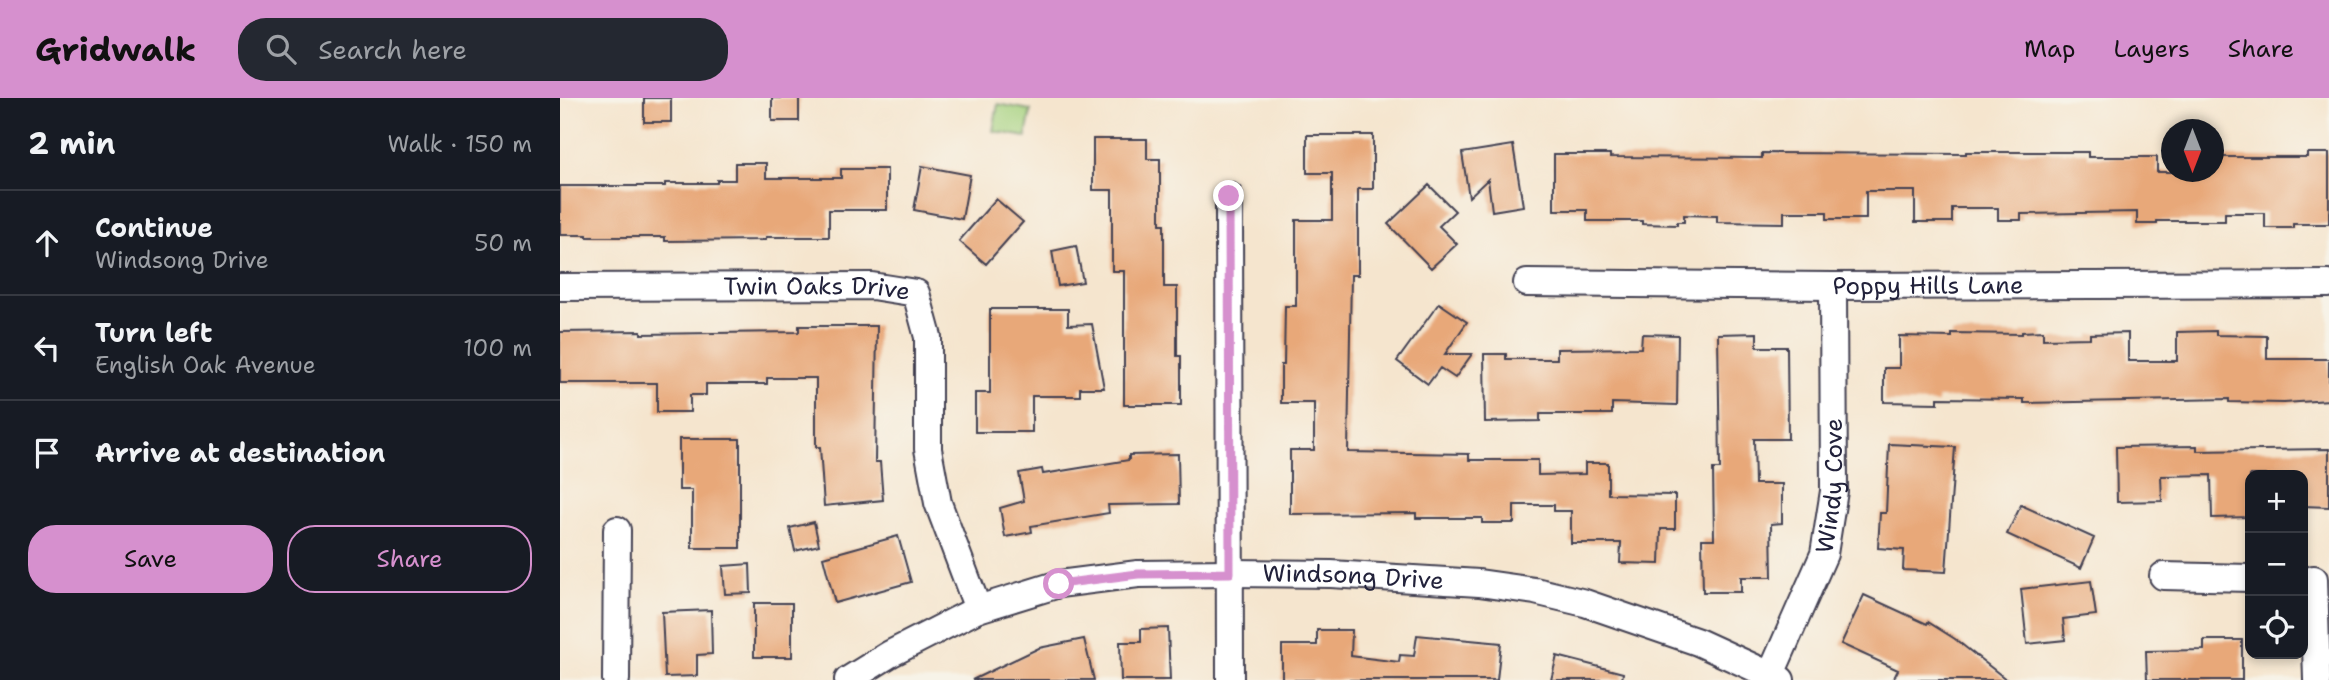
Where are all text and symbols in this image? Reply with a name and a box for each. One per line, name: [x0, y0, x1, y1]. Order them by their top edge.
search box: [238, 18, 728, 81]
text: Gridwalk: [35, 27, 196, 72]
icon: search: [262, 30, 300, 68]
text: Search here: [318, 32, 467, 67]
text: Map: [2024, 33, 2075, 65]
text: Layers: [2113, 33, 2190, 65]
text: Share: [2228, 33, 2294, 65]
north arrow: [2161, 119, 2224, 182]
text: 2 min: [28, 123, 115, 164]
text: Walk · 150 m: [387, 129, 532, 159]
route end: [1213, 180, 1244, 211]
text: Continue: [95, 210, 213, 245]
icon: ahead: [28, 224, 66, 262]
text: 50 m: [474, 228, 532, 258]
text: Windsong Drive: [95, 245, 269, 275]
street label: Twin Oaks Drive: [723, 269, 913, 308]
street label: Poppy Hills Lane: [1832, 269, 2024, 302]
text: Turn left: [95, 315, 212, 350]
icon: left: [28, 329, 66, 367]
text: 100 m: [463, 333, 532, 363]
text: English Oak Avenue: [95, 350, 316, 380]
street label: Windy Cove: [1808, 418, 1850, 556]
icon: arrive: [28, 434, 66, 472]
text: Arrive at destination: [95, 435, 385, 470]
map controls: [2245, 470, 2308, 659]
button: +: [2245, 470, 2308, 533]
button: Save: [28, 525, 273, 593]
button: Share: [287, 525, 532, 593]
button: −: [2245, 533, 2308, 596]
street label: Windsong Drive: [1262, 557, 1445, 597]
route start: [1043, 568, 1074, 599]
button: locate: [2245, 596, 2308, 659]

